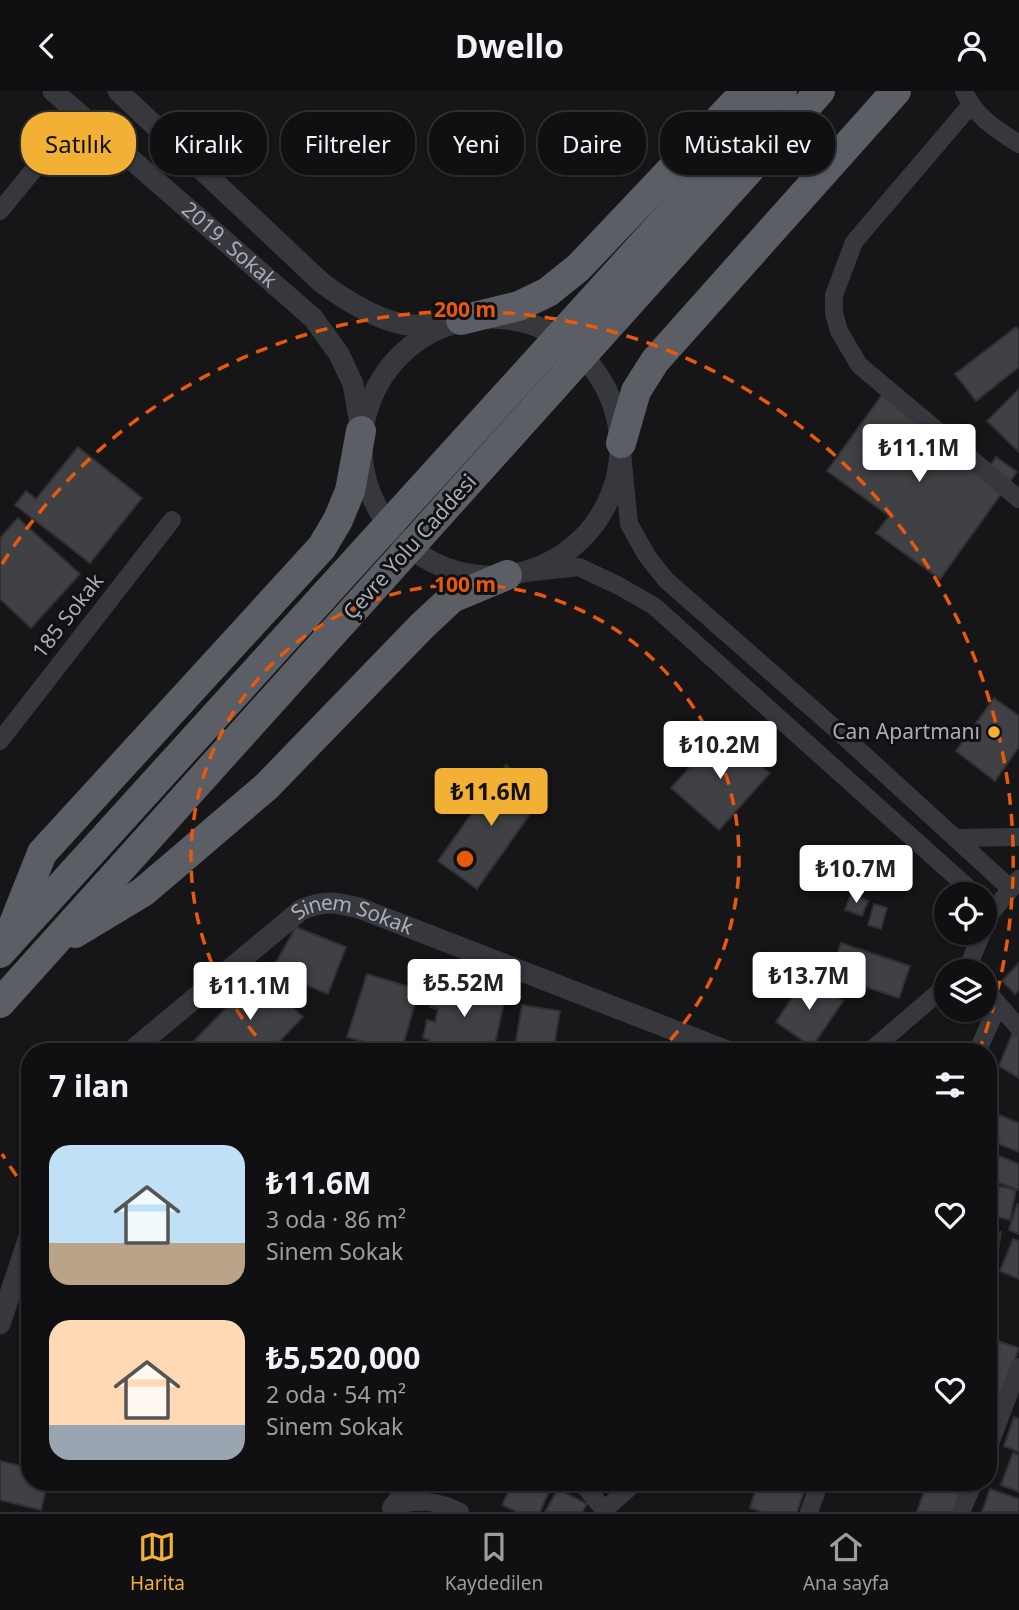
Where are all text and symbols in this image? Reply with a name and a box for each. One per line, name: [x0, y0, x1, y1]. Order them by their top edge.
text: Dwello: [455, 24, 564, 67]
icon: back: [28, 27, 66, 65]
icon: person: [953, 27, 991, 65]
chip: Satılık: [21, 112, 136, 175]
chip: Kiralık: [150, 112, 267, 175]
chip: Filtreler: [281, 112, 415, 175]
chip: Yeni: [429, 112, 524, 175]
chip: Daire: [538, 112, 646, 175]
chip: Müstakil ev: [660, 112, 835, 175]
street label: 2019. Sokak: [176, 195, 284, 294]
text: 200 m: [434, 295, 496, 323]
pin: ₺11.1M: [862, 425, 976, 484]
text: ₺11.1M: [879, 431, 959, 463]
street label: Çevre Yolu Caddesi: [336, 468, 482, 625]
street label: 185 Sokak: [25, 567, 109, 663]
text: 100 m: [434, 570, 496, 598]
place label: Can Apartmanı: [832, 717, 980, 745]
pin: ₺10.2M: [663, 721, 777, 781]
marker: Can Apartmanı: [986, 724, 1002, 740]
text: ₺10.2M: [680, 728, 760, 760]
pin: ₺11.6M: [434, 769, 548, 828]
text: ₺11.6M: [451, 775, 531, 807]
pin: ₺10.7M: [799, 845, 913, 905]
centre of rings: [453, 847, 477, 871]
text: ₺10.7M: [816, 852, 896, 884]
map controls: [934, 882, 997, 1022]
button: locate: [934, 882, 997, 945]
street label: Sinem Sokak: [285, 888, 418, 941]
pin: ₺13.7M: [752, 953, 866, 1012]
text: ₺13.7M: [769, 959, 849, 991]
button: layers: [934, 959, 997, 1022]
pin: ₺5.52M: [407, 960, 521, 1019]
pin: ₺11.1M: [193, 963, 307, 1022]
text: ₺5.52M: [424, 966, 504, 998]
text: ₺11.1M: [210, 969, 290, 1001]
text: 7 ilan: [49, 1065, 129, 1106]
icon: filters: [931, 1066, 969, 1104]
text: ₺11.6M: [266, 1162, 371, 1203]
icon: home: [105, 1173, 189, 1257]
icon: heart: [931, 1196, 969, 1234]
text: 3 oda · 86 m²: [266, 1203, 406, 1235]
text: Sinem Sokak: [266, 1235, 403, 1267]
text: ₺5,520,000: [266, 1337, 420, 1378]
icon: home: [105, 1348, 189, 1432]
icon: heart: [931, 1371, 969, 1409]
text: 2 oda · 54 m²: [266, 1378, 406, 1410]
text: Sinem Sokak: [266, 1410, 403, 1442]
tab: Harita: [130, 1528, 185, 1596]
tab: Kaydedilen: [445, 1528, 543, 1596]
tab: Ana sayfa: [803, 1528, 889, 1596]

